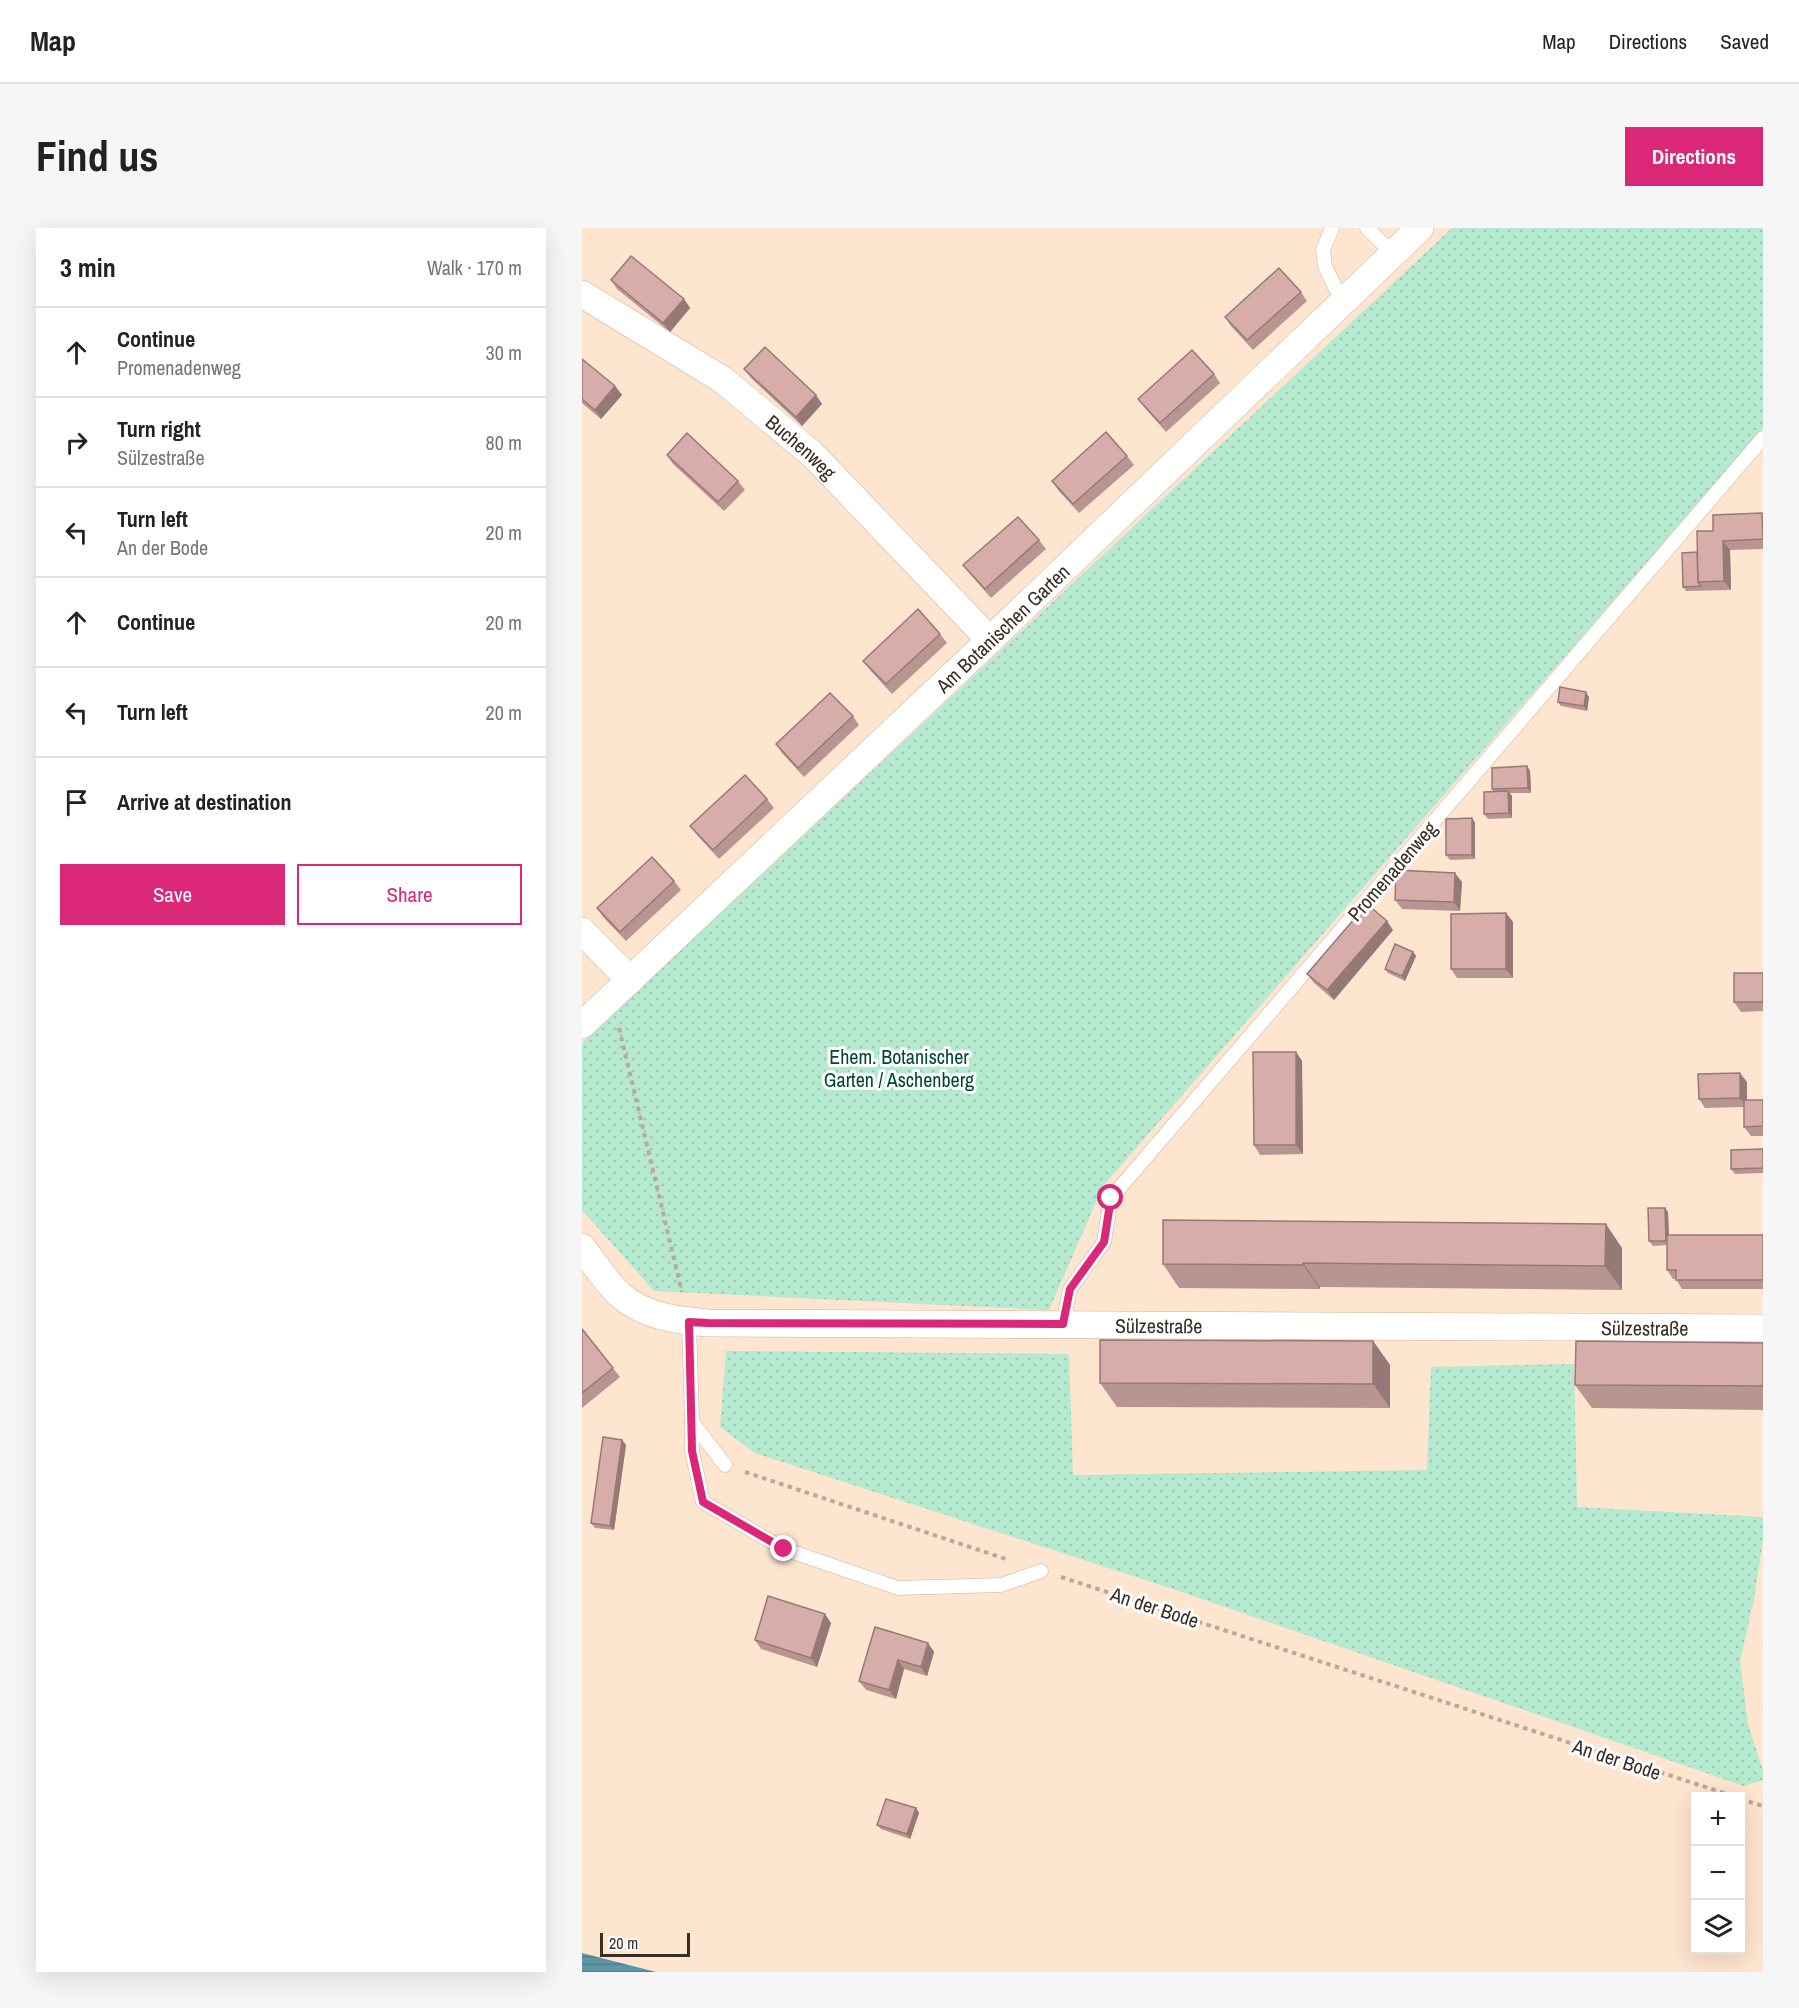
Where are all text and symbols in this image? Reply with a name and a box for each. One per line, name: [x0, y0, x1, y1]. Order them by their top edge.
text: Map: [30, 22, 76, 60]
text: Map: [1542, 27, 1576, 56]
text: Directions: [1609, 27, 1687, 56]
text: Saved: [1720, 27, 1769, 56]
button: Directions: [1625, 127, 1763, 186]
text: Find us: [36, 128, 158, 184]
text: 3 min: [60, 250, 116, 285]
text: Walk · 170 m: [427, 254, 522, 281]
text: Continue: [117, 324, 195, 354]
icon: ahead: [60, 336, 93, 369]
text: 30 m: [486, 339, 522, 366]
text: Promenadenweg: [117, 354, 241, 381]
street label: Buchenweg: [760, 408, 842, 485]
text: Turn right: [117, 414, 201, 444]
icon: right: [60, 426, 93, 459]
text: 80 m: [486, 429, 522, 456]
text: Sülzestraße: [117, 444, 205, 471]
text: Turn left: [117, 504, 188, 534]
icon: left: [60, 516, 93, 549]
text: 20 m: [486, 519, 522, 546]
text: An der Bode: [117, 534, 208, 561]
street label: Am Botanischen Garten: [929, 558, 1075, 699]
icon: ahead: [60, 606, 93, 639]
text: Continue: [117, 607, 195, 637]
text: 20 m: [486, 609, 522, 636]
icon: left: [60, 696, 93, 729]
text: Turn left: [117, 697, 188, 727]
text: 20 m: [486, 699, 522, 726]
icon: arrive: [60, 786, 93, 819]
text: Arrive at destination: [117, 787, 291, 817]
street label: Promenadenweg: [1341, 815, 1443, 927]
button: Save: [60, 864, 285, 925]
button: Share: [297, 864, 522, 925]
park label: Ehem. Botanischer Garten / Aschenberg: [824, 1043, 974, 1093]
route start: [1097, 1184, 1123, 1210]
street label: Sülzestraße: [1115, 1311, 1203, 1339]
street label: Sülzestraße: [1601, 1314, 1689, 1341]
route end: [770, 1535, 796, 1561]
street label: An der Bode: [1107, 1580, 1203, 1634]
street label: An der Bode: [1569, 1732, 1665, 1786]
map controls: [1691, 1792, 1745, 1954]
button: +: [1691, 1792, 1745, 1846]
button: −: [1691, 1846, 1745, 1900]
button: layers: [1691, 1900, 1745, 1954]
scale bar: [600, 1930, 690, 1958]
text: 20 m: [609, 1932, 638, 1954]

